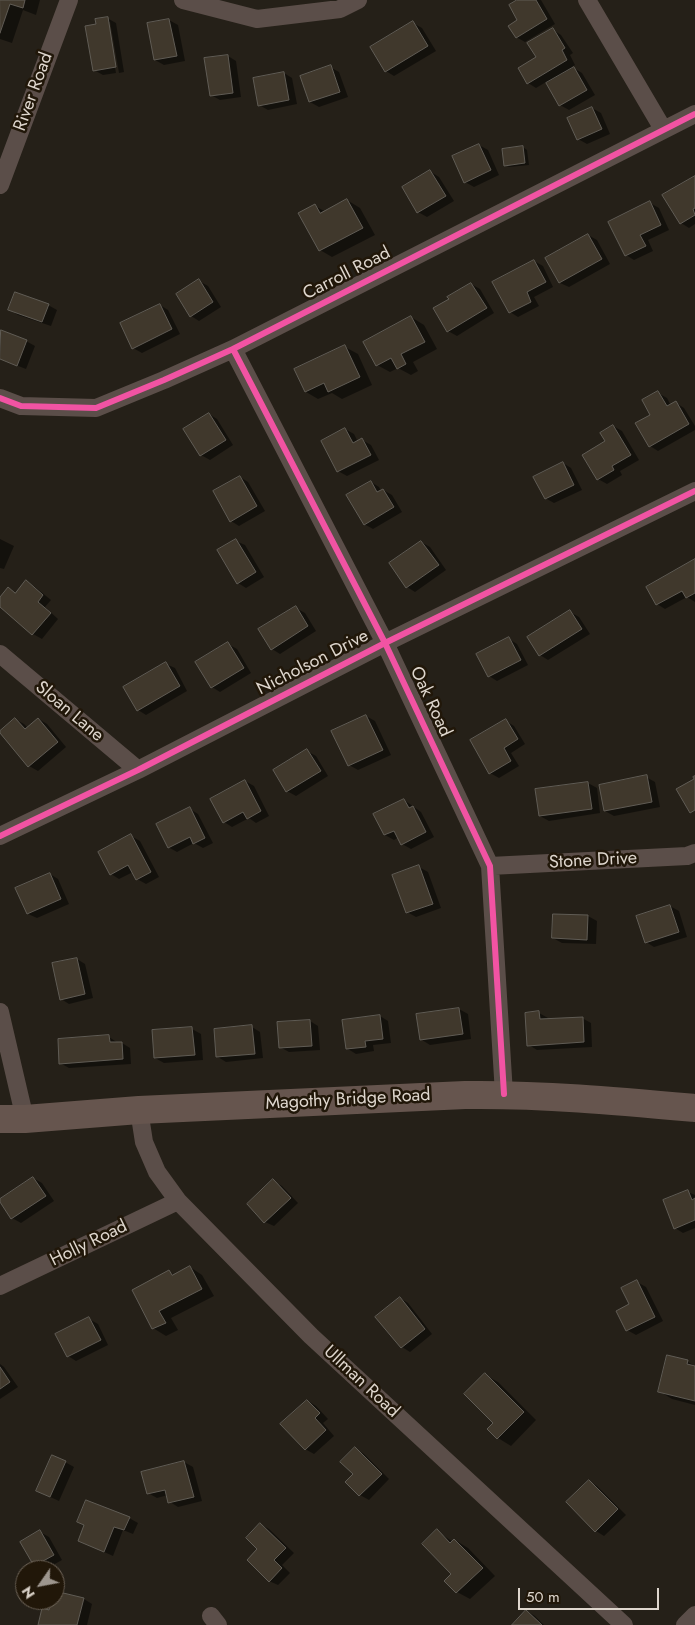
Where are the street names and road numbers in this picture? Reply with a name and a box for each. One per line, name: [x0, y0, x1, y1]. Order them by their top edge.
street label: River Road: [10, 50, 58, 134]
street label: Carroll Road: [300, 243, 394, 305]
street label: Nicholson Drive: [253, 626, 373, 700]
street label: Oak Road: [404, 663, 456, 741]
street label: Sloan Lane: [30, 677, 108, 747]
street label: Stone Drive: [548, 848, 638, 874]
street label: Magothy Bridge Road: [265, 1085, 431, 1115]
street label: Holly Road: [47, 1216, 131, 1272]
street label: Ullman Road: [319, 1341, 403, 1423]

